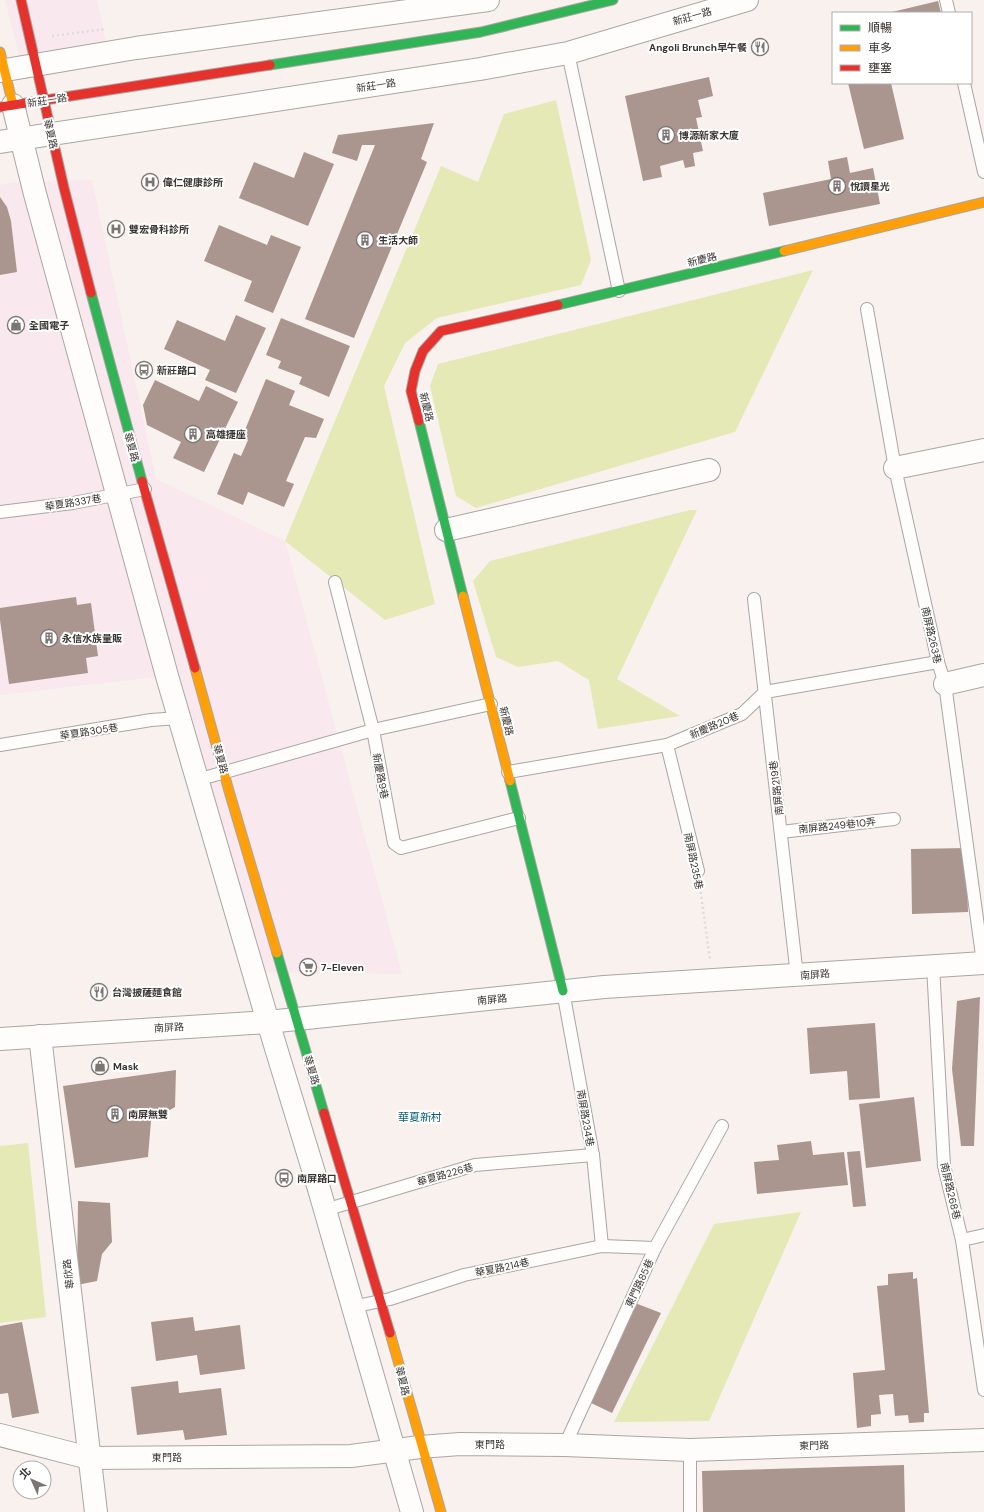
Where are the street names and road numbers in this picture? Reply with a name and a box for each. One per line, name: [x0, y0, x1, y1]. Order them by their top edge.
street label: 新莊一路: [671, 5, 713, 28]
street label: 新莊一路: [355, 76, 397, 95]
street label: 新莊一路: [26, 91, 68, 110]
street label: 華夏路: [41, 118, 60, 150]
street label: 新慶路: [686, 250, 718, 269]
street label: 新慶路: [417, 391, 436, 423]
street label: 華夏路: [121, 431, 142, 463]
street label: 華夏路337巷: [44, 492, 102, 513]
street label: 南屏路263巷: [919, 605, 944, 665]
street label: 新慶路: [497, 705, 516, 737]
street label: 新慶路20巷: [687, 709, 741, 742]
street label: 華夏路305巷: [59, 720, 119, 743]
street label: 華夏路: [210, 743, 231, 775]
street label: 新慶路9巷: [370, 752, 391, 800]
street label: 南屏路219巷: [767, 760, 786, 816]
street label: 南屏路249巷10弄: [798, 815, 876, 836]
street label: 南屏路235巷: [681, 831, 706, 891]
street label: 南屏路: [800, 967, 831, 982]
street label: 南屏路: [476, 991, 508, 1008]
street label: 南屏路: [154, 1020, 184, 1035]
street label: 華夏路: [301, 1054, 322, 1086]
street label: 南屏路234巷: [574, 1089, 597, 1148]
street label: 華夏路226巷: [416, 1160, 475, 1189]
street label: 南屏路268巷: [938, 1161, 963, 1221]
street label: 華夏路214巷: [474, 1255, 530, 1280]
street label: 東門路85巷: [623, 1257, 656, 1310]
street label: 華欣路: [60, 1258, 77, 1290]
street label: 華夏路: [393, 1365, 412, 1397]
street label: 東門路: [475, 1438, 505, 1451]
street label: 東門路: [799, 1438, 829, 1453]
street label: 東門路: [152, 1451, 182, 1464]

